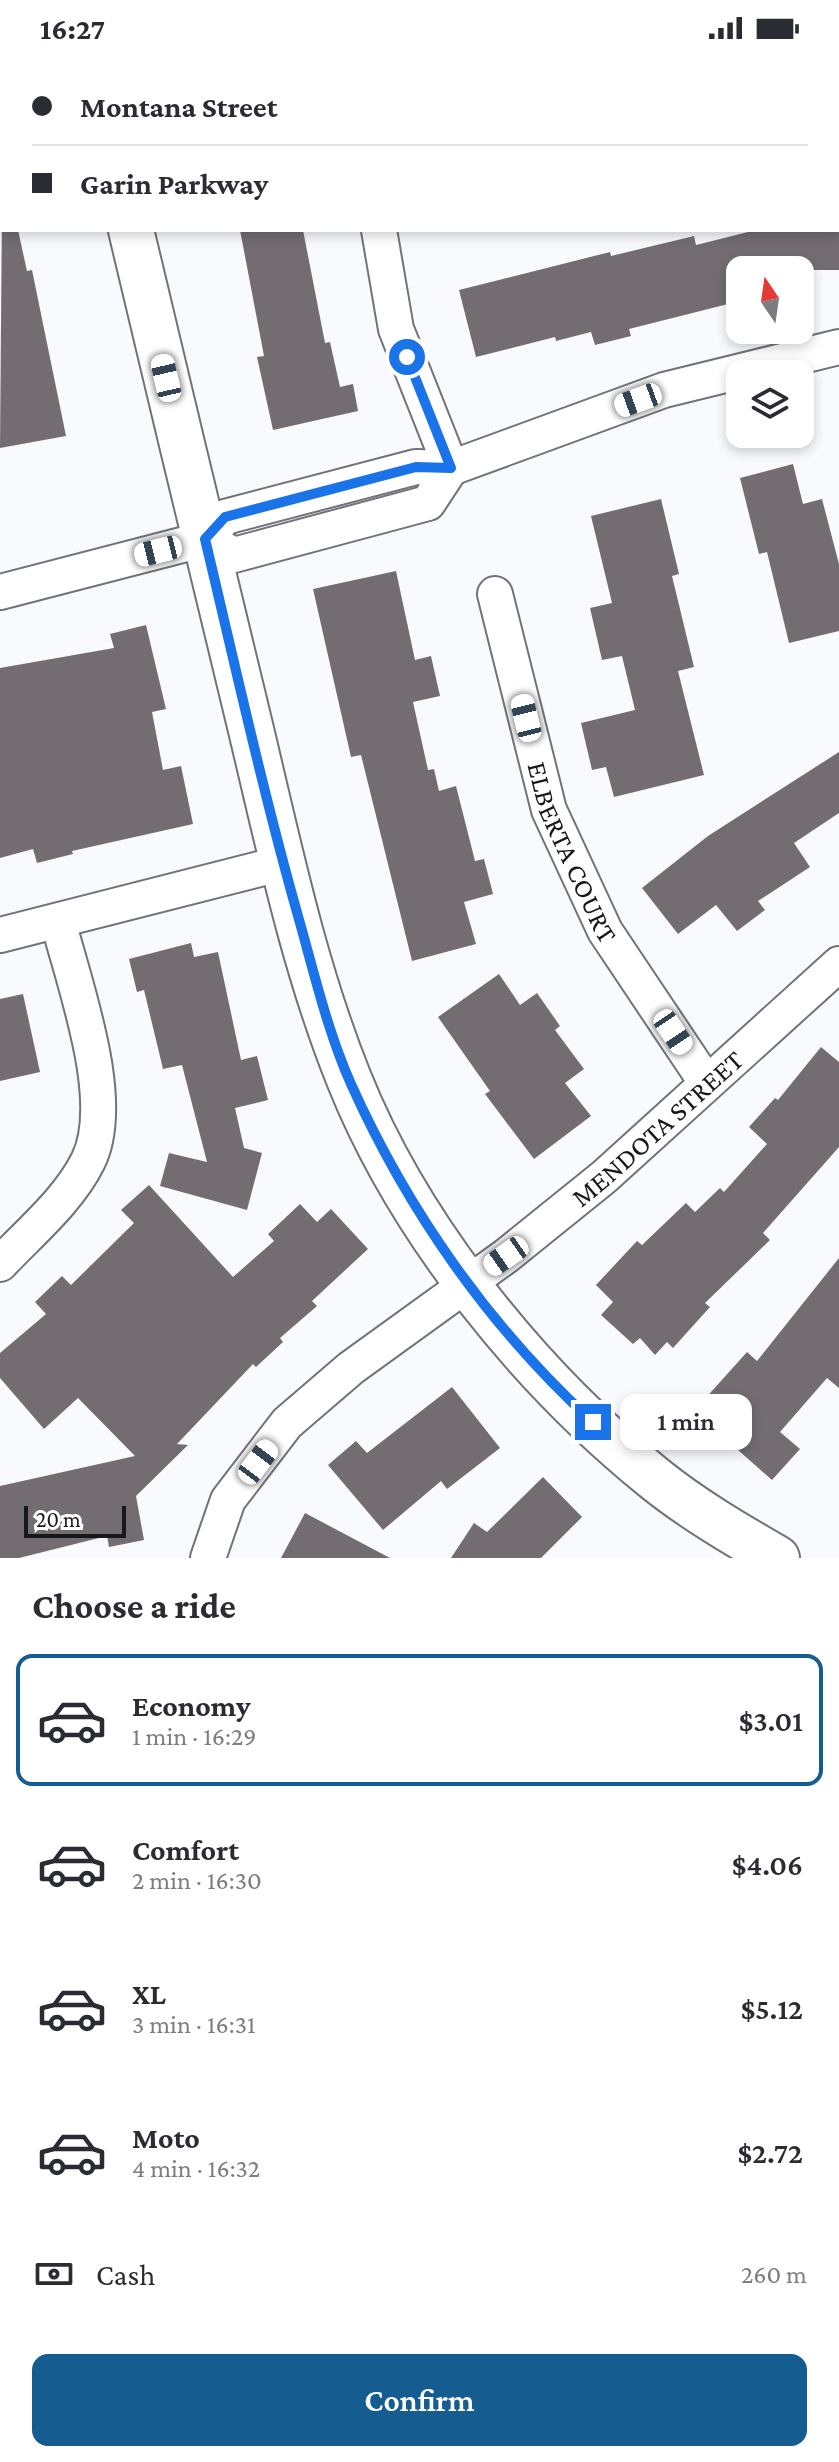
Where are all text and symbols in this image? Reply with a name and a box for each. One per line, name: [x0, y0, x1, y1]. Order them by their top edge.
text: 16:27: [40, 12, 105, 45]
text: Montana Street: [80, 90, 278, 123]
text: Garin Parkway: [80, 167, 268, 200]
north arrow: [726, 256, 814, 344]
map controls: [726, 256, 814, 448]
route start: [389, 339, 425, 375]
car: [149, 352, 183, 404]
button: layers: [726, 360, 814, 448]
car: [611, 381, 665, 419]
car: [132, 534, 184, 568]
car: [509, 692, 543, 744]
street label: ELBERTA COURT: [522, 758, 624, 949]
car: [650, 1005, 696, 1059]
street label: MENDOTA STREET: [565, 1044, 749, 1212]
car: [479, 1232, 533, 1280]
callout: 1 min: [621, 1394, 753, 1450]
route end: [575, 1404, 611, 1440]
text: 1 min: [657, 1407, 715, 1436]
car: [234, 1436, 282, 1488]
scale bar: [24, 1502, 126, 1538]
text: 20 m: [36, 1507, 81, 1532]
text: Choose a ride: [32, 1586, 236, 1626]
icon: car: [36, 1684, 108, 1756]
text: Economy: [132, 1689, 251, 1722]
text: $3.01: [739, 1704, 803, 1737]
text: 1 min · 16:29: [132, 1722, 257, 1751]
icon: car: [36, 1828, 108, 1900]
text: Comfort: [132, 1833, 239, 1866]
text: $4.06: [732, 1848, 803, 1881]
text: 2 min · 16:30: [132, 1866, 262, 1895]
icon: car: [36, 1972, 108, 2044]
text: XL: [132, 1977, 166, 2010]
text: $5.12: [741, 1992, 803, 2025]
text: 3 min · 16:31: [132, 2010, 256, 2039]
icon: car: [36, 2116, 108, 2188]
text: Moto: [132, 2121, 200, 2154]
text: $2.72: [737, 2136, 803, 2169]
text: 4 min · 16:32: [132, 2154, 260, 2183]
icon: cash: [32, 2252, 76, 2296]
text: Cash: [96, 2258, 155, 2291]
text: 260 m: [741, 2260, 807, 2289]
button: Confirm: [32, 2354, 807, 2446]

